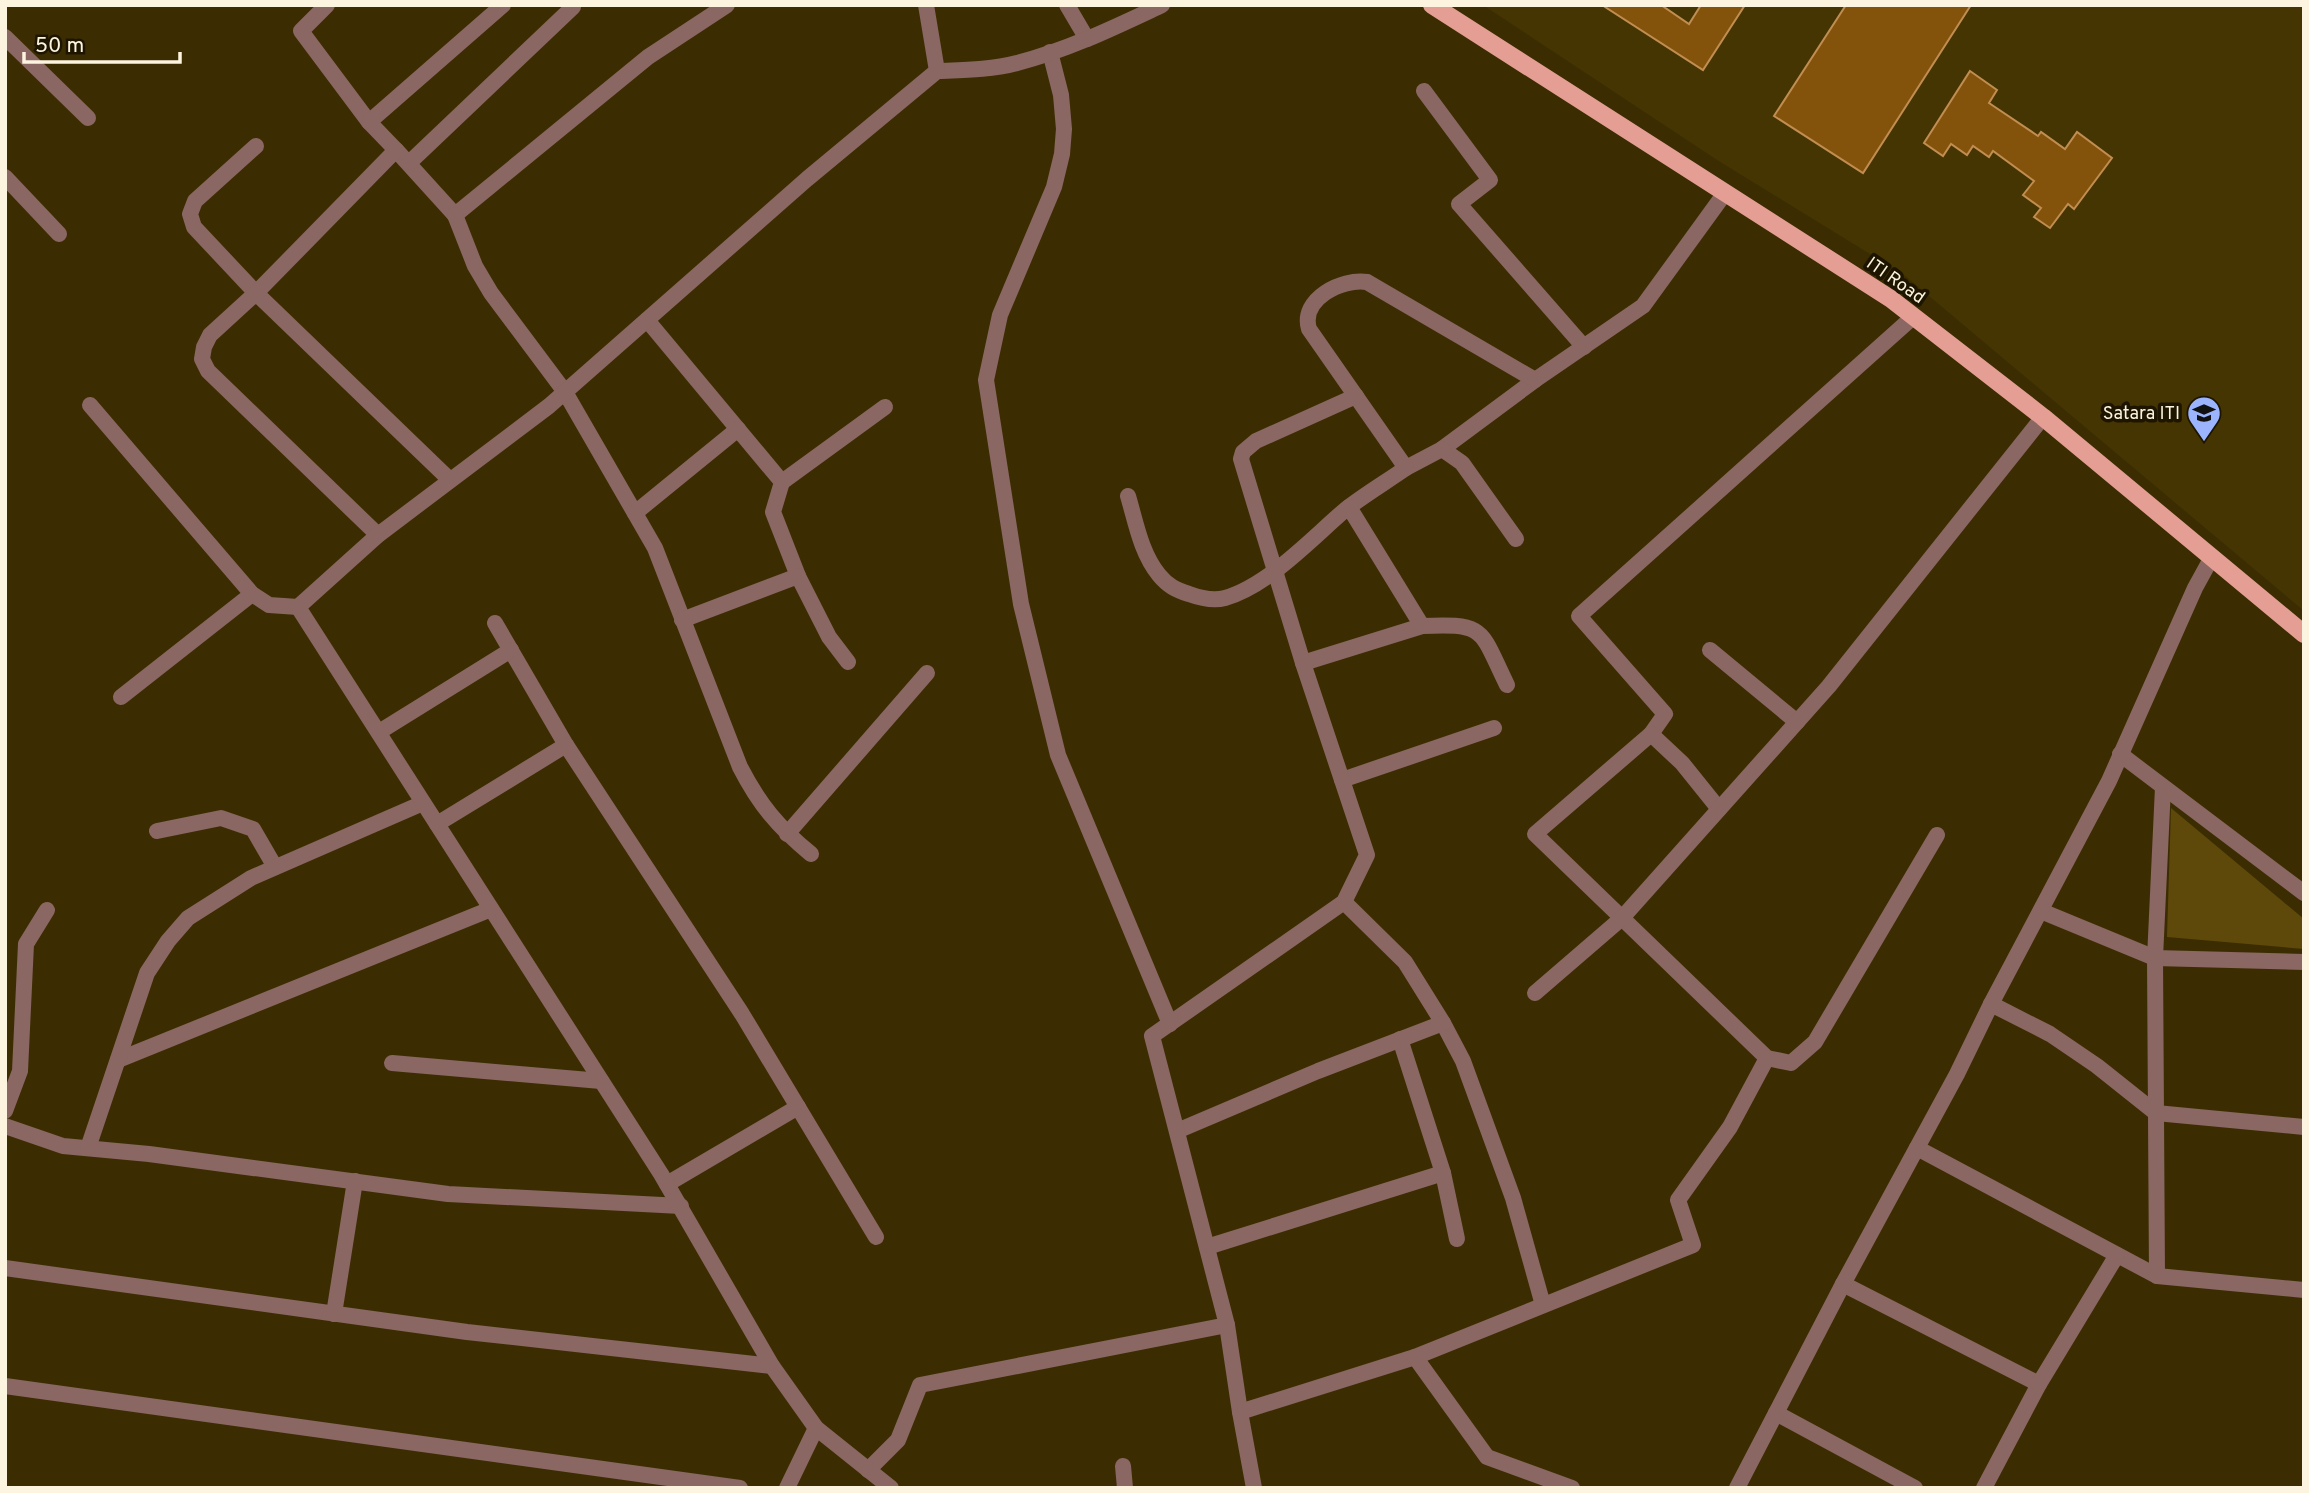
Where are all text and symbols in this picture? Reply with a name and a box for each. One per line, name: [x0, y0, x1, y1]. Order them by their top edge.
scale bar: [24, 21, 180, 65]
text: 50 m: [35, 33, 84, 60]
street label: ITI Road: [1861, 253, 1929, 310]
school or university icon: Satara ITI: [2185, 394, 2223, 443]
place label: Satara ITI: [2103, 403, 2180, 426]

